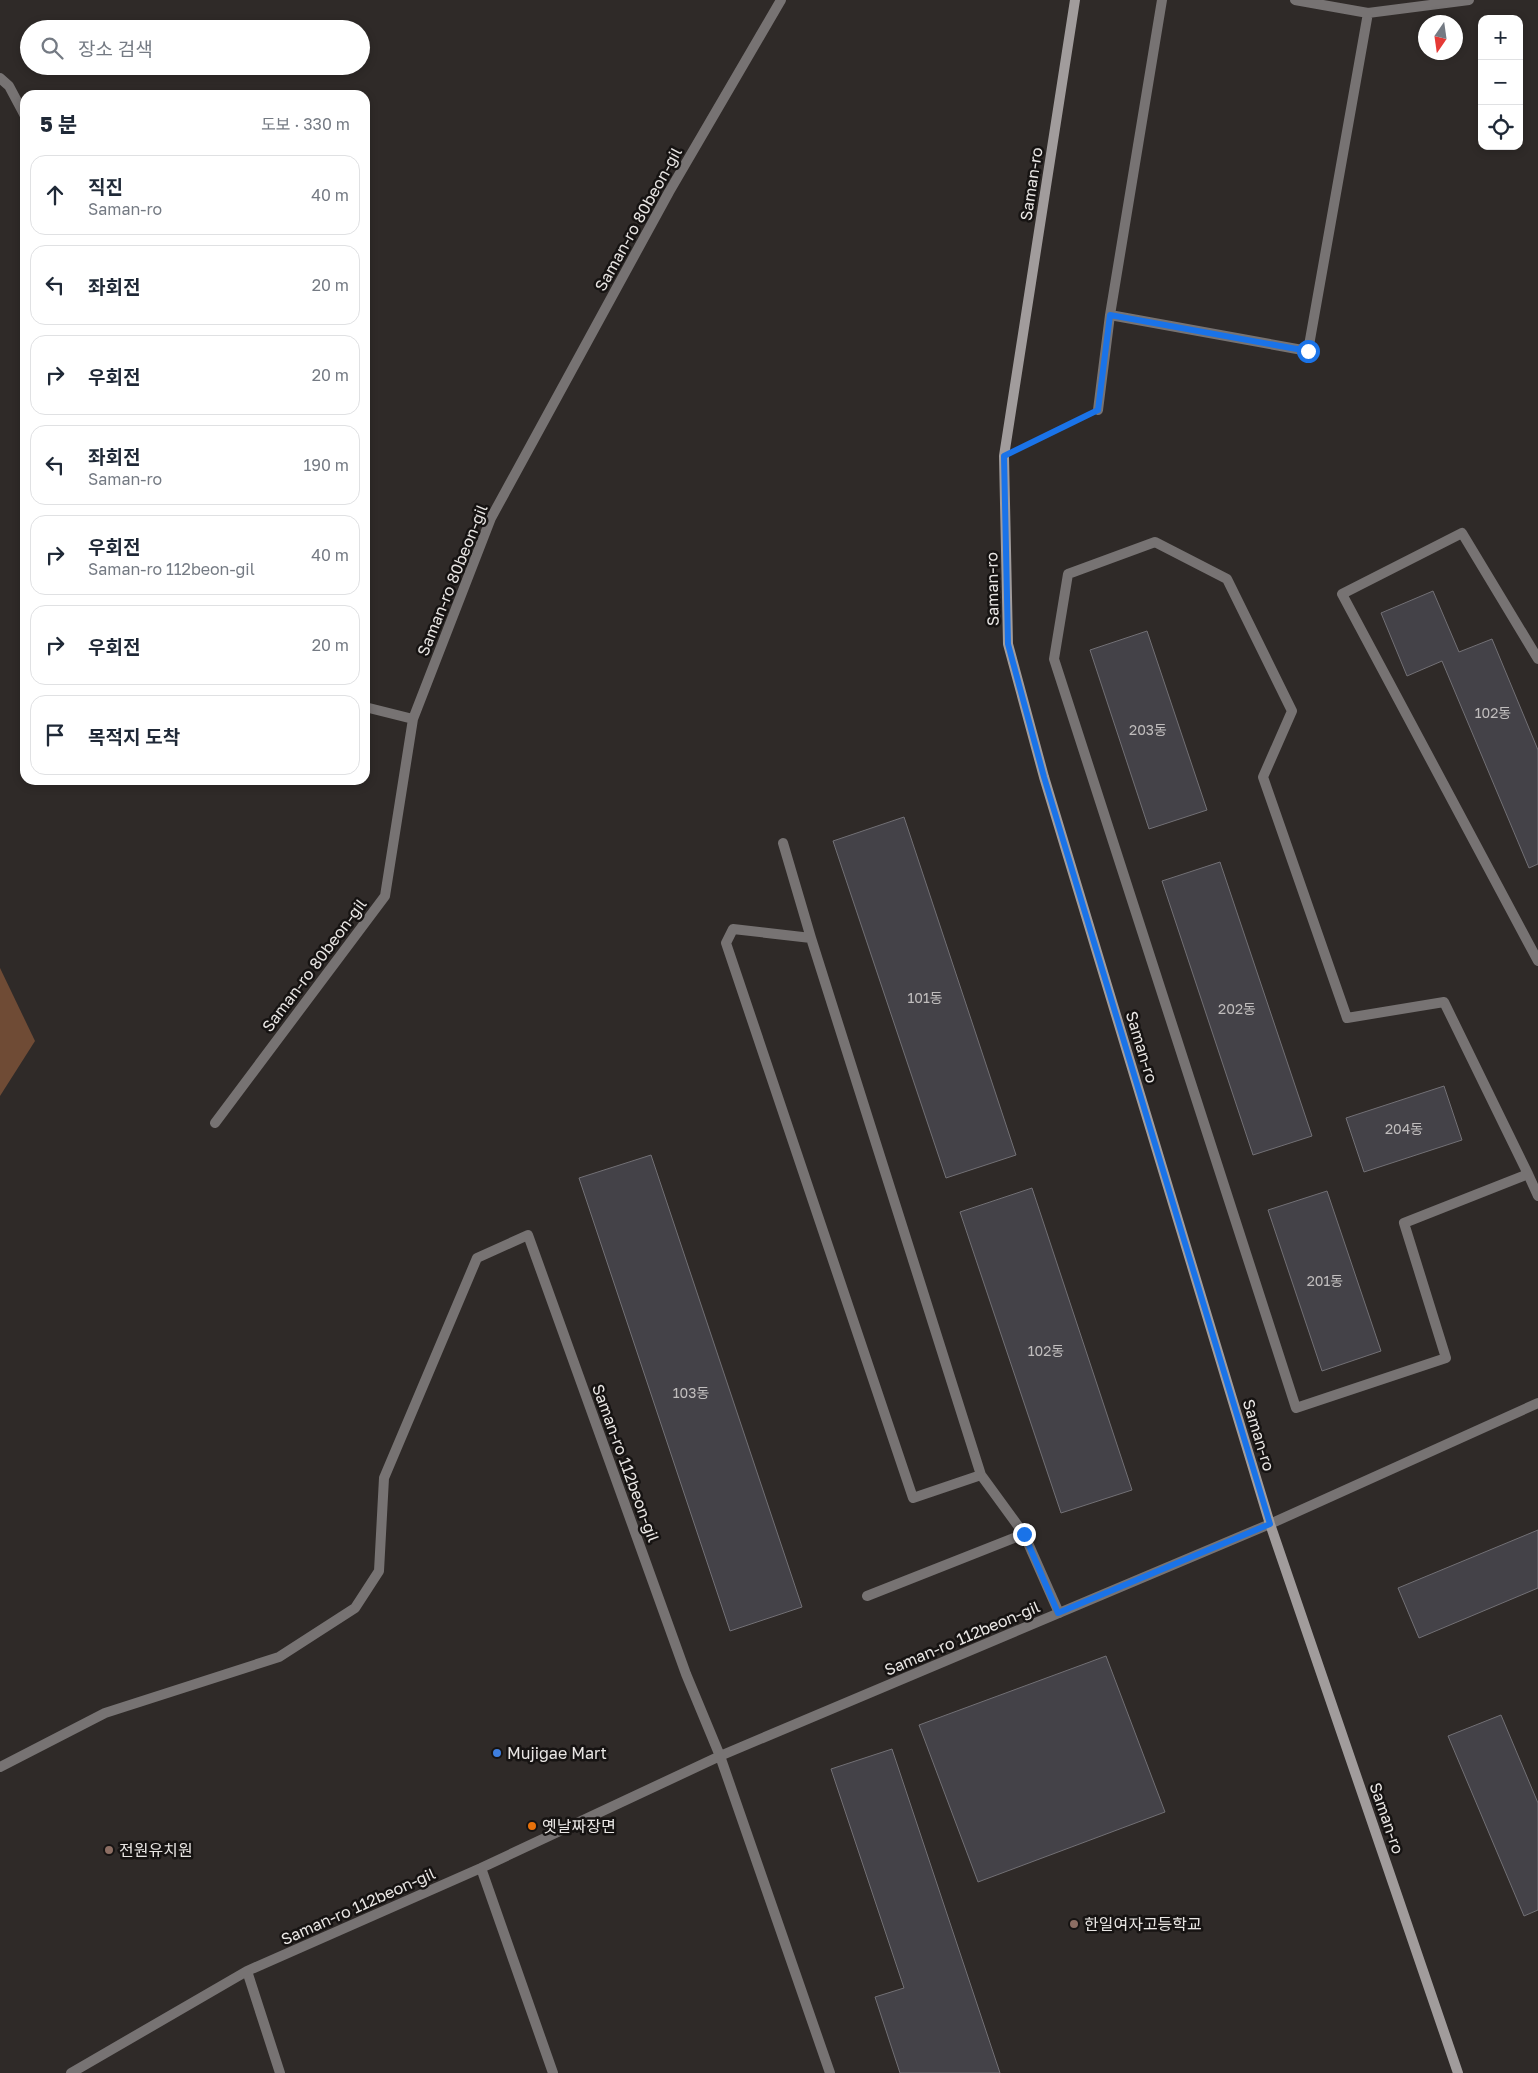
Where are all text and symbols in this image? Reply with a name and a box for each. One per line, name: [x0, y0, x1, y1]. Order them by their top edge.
north arrow: [1418, 15, 1463, 60]
map controls: [1478, 15, 1523, 150]
button: +: [1478, 15, 1523, 60]
search box: [20, 20, 370, 75]
icon: search: [38, 34, 66, 62]
text: 장소 검색: [78, 37, 153, 60]
button: −: [1478, 60, 1523, 105]
button: locate: [1478, 105, 1523, 150]
text: 5 분: [40, 111, 77, 137]
text: 도보 · 330 m: [261, 114, 350, 134]
street label: Saman-ro 80beon-gil: [590, 143, 686, 295]
street label: Saman-ro: [1015, 146, 1047, 222]
text: 직진: [88, 175, 123, 198]
icon: ahead: [41, 181, 69, 209]
text: 40 m: [311, 185, 349, 205]
text: Saman-ro: [88, 199, 162, 219]
icon: left: [41, 271, 69, 299]
text: 좌회전: [88, 275, 140, 298]
text: 20 m: [312, 275, 349, 295]
route start: [1297, 340, 1320, 363]
icon: right: [41, 361, 69, 389]
text: 우회전: [88, 365, 140, 388]
text: 20 m: [312, 365, 349, 385]
text: 좌회전: [88, 445, 140, 468]
icon: left: [41, 451, 69, 479]
text: 190 m: [303, 455, 349, 475]
text: Saman-ro: [88, 469, 162, 489]
street label: Saman-ro 80beon-gil: [412, 501, 492, 659]
text: 우회전: [88, 535, 140, 558]
icon: right: [41, 541, 69, 569]
text: 40 m: [311, 545, 349, 565]
street label: Saman-ro: [981, 552, 1003, 626]
text: Saman-ro 112beon-gil: [88, 559, 255, 579]
icon: right: [41, 631, 69, 659]
text: 우회전: [88, 635, 140, 658]
text: 20 m: [312, 635, 349, 655]
house number: 102동: [1475, 704, 1511, 721]
icon: arrive: [41, 721, 69, 749]
house number: 203동: [1129, 721, 1167, 738]
text: 목적지 도착: [88, 725, 180, 748]
street label: Saman-ro 80beon-gil: [257, 894, 371, 1036]
house number: 101동: [907, 989, 943, 1006]
house number: 202동: [1218, 1000, 1256, 1017]
street label: Saman-ro: [1122, 1009, 1162, 1085]
house number: 204동: [1385, 1120, 1423, 1137]
house number: 201동: [1307, 1272, 1343, 1289]
house number: 102동: [1028, 1342, 1064, 1359]
street label: Saman-ro 112beon-gil: [588, 1381, 664, 1545]
house number: 103동: [673, 1384, 709, 1401]
street label: Saman-ro: [1239, 1397, 1279, 1473]
route end: [1013, 1523, 1036, 1546]
street label: Saman-ro 112beon-gil: [881, 1596, 1043, 1680]
place label: Mujigae Mart: [507, 1743, 607, 1763]
marker: Mujigae Mart: [491, 1747, 503, 1759]
street label: Saman-ro: [1365, 1780, 1409, 1856]
place label: 옛날짜장면: [542, 1816, 616, 1836]
marker: 옛날짜장면: [526, 1820, 538, 1832]
place label: 전원유치원: [119, 1840, 193, 1860]
marker: 전원유치원: [103, 1844, 115, 1856]
street label: Saman-ro 112beon-gil: [278, 1863, 438, 1949]
place label: 한일여자고등학교: [1084, 1914, 1202, 1934]
marker: 한일여자고등학교: [1068, 1918, 1080, 1930]

